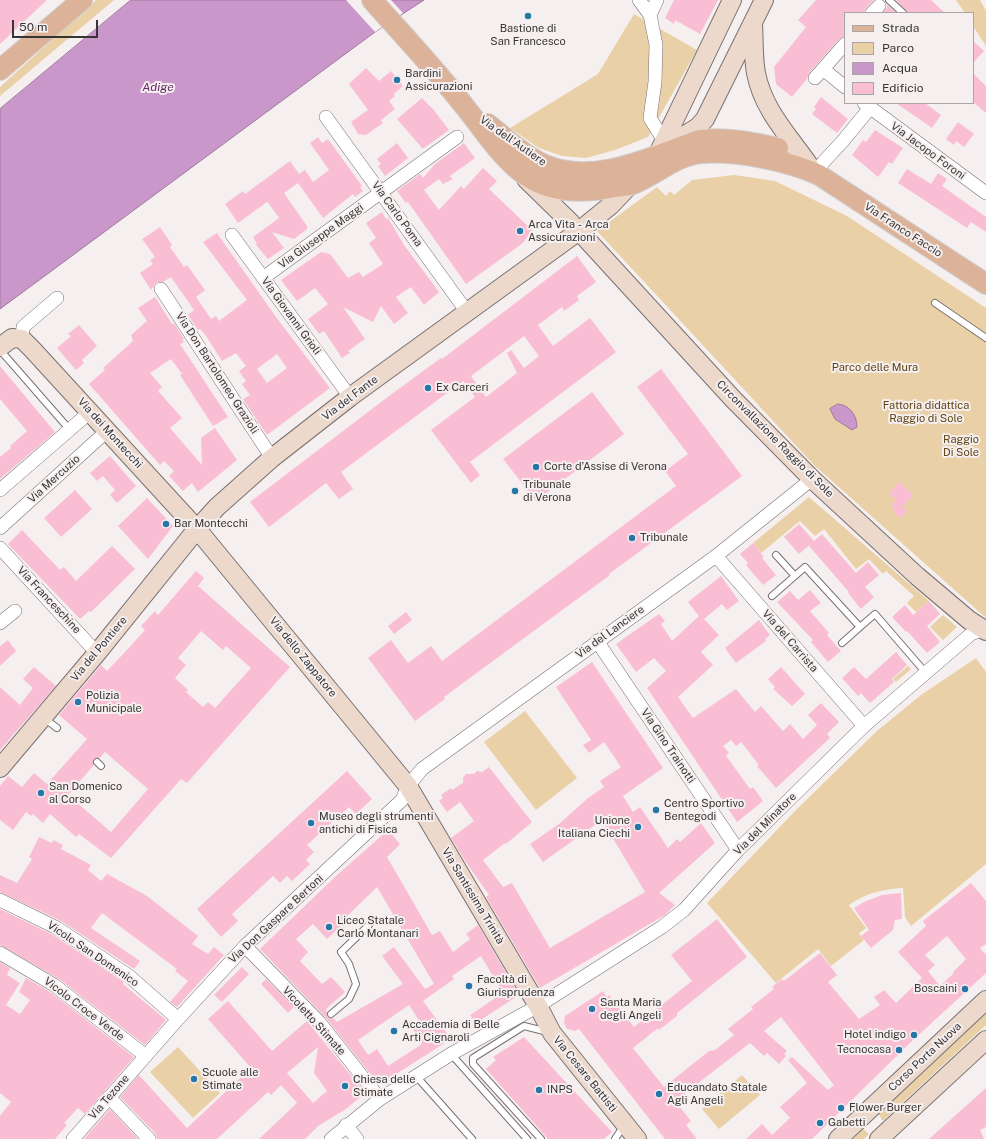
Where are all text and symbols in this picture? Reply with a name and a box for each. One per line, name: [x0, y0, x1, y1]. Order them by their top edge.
marker: Bastione di San Francesco: [523, 11, 533, 21]
scale bar: [14, 12, 100, 38]
legend: [844, 12, 974, 104]
text: 50 m: [19, 20, 47, 34]
text: Strada: [882, 21, 919, 35]
place label: Bastione di San Francesco: [490, 22, 566, 48]
text: Parco: [882, 41, 914, 55]
text: Acqua: [882, 61, 918, 75]
place label: Bardini Assicurazioni: [405, 67, 472, 93]
marker: Bardini Assicurazioni: [392, 75, 402, 85]
water label: Adige: [142, 80, 174, 94]
text: Edificio: [882, 81, 924, 95]
street label: Via dell'Autiere: [477, 113, 549, 169]
street label: Via Jacopo Foroni: [888, 120, 968, 182]
street label: Via Carlo Poma: [369, 179, 425, 249]
street label: Via Franco Faccio: [862, 200, 944, 260]
street label: Via Giuseppe Maggi: [276, 201, 366, 271]
place label: Arca Vita - Arca Assicurazioni: [528, 218, 609, 244]
marker: Arca Vita - Arca Assicurazioni: [515, 226, 525, 236]
street label: Via Giovanni Grioli: [258, 275, 324, 357]
street label: Via Don Bartolomeo Grazioli: [173, 310, 261, 436]
park label: Parco delle Mura: [832, 361, 918, 375]
street label: Via del Fante: [319, 373, 381, 423]
street label: Circonvallazione Raggio di Sole: [714, 378, 836, 500]
place label: Ex Carceri: [436, 381, 489, 395]
marker: Ex Carceri: [423, 383, 433, 393]
street label: Via dei Montecchi: [75, 395, 145, 471]
park label: Fattoria didattica Raggio di Sole: [883, 399, 969, 425]
park label: Raggio Di Sole: [943, 433, 979, 459]
street label: Via Mercuzio: [25, 452, 83, 506]
place label: Corte d’Assise di Verona: [544, 460, 667, 474]
marker: Corte d’Assise di Verona: [531, 462, 541, 472]
place label: Tribunale di Verona: [523, 478, 571, 504]
marker: Tribunale di Verona: [510, 486, 520, 496]
place label: Bar Montecchi: [174, 517, 248, 531]
marker: Bar Montecchi: [161, 519, 171, 529]
place label: Tribunale: [640, 531, 688, 545]
marker: Tribunale: [627, 533, 637, 543]
street label: Via Franceschine: [14, 564, 84, 636]
street label: Via del Lanciere: [573, 603, 647, 661]
street label: Via del Carrista: [759, 607, 821, 675]
street label: Via del Pontiere: [68, 614, 130, 684]
street label: Via dello Zappatore: [267, 614, 339, 700]
place label: Polizia Municipale: [86, 689, 142, 715]
marker: Polizia Municipale: [73, 697, 83, 707]
street label: Via Gino Trainotti: [638, 706, 698, 786]
place label: San Domenico al Corso: [49, 780, 122, 806]
marker: San Domenico al Corso: [36, 788, 46, 798]
street label: Via del Minatore: [731, 790, 799, 858]
place label: Centro Sportivo Bentegodi: [664, 797, 744, 823]
marker: Centro Sportivo Bentegodi: [651, 805, 661, 815]
place label: Museo degli strumenti antichi di Fisica: [319, 810, 433, 836]
place label: Unione Italiana Ciechi: [558, 814, 630, 840]
marker: Museo degli strumenti antichi di Fisica: [306, 818, 316, 828]
marker: Unione Italiana Ciechi: [633, 822, 643, 832]
street label: Via Santissima Trinità: [439, 845, 507, 947]
street label: Via Don Gaspare Bertoni: [226, 872, 326, 966]
place label: Liceo Statale Carlo Montanari: [337, 914, 419, 940]
street label: Vicolo San Domenico: [45, 918, 141, 990]
marker: Liceo Statale Carlo Montanari: [324, 922, 334, 932]
place label: Facoltà di Giurisprudenza: [477, 973, 555, 999]
street label: Vicolo Croce Verde: [41, 974, 127, 1044]
marker: Facoltà di Giurisprudenza: [464, 981, 474, 991]
place label: Boscaini: [914, 982, 957, 996]
street label: Vicoletto Stimate: [280, 984, 348, 1058]
marker: Boscaini: [960, 984, 970, 994]
place label: Santa Maria degli Angeli: [600, 996, 661, 1022]
marker: Santa Maria degli Angeli: [587, 1004, 597, 1014]
place label: Accademia di Belle Arti Cignaroli: [402, 1018, 500, 1044]
street label: Corso Porta Nuova: [886, 1020, 964, 1094]
marker: Accademia di Belle Arti Cignaroli: [389, 1026, 399, 1036]
place label: Hotel indigo: [844, 1028, 906, 1042]
marker: Hotel indigo: [909, 1030, 919, 1040]
street label: Via Cesare Battisti: [550, 1033, 620, 1115]
place label: Tecnocasa: [837, 1043, 891, 1057]
marker: Tecnocasa: [894, 1045, 904, 1055]
place label: Scuole alle Stimate: [202, 1066, 258, 1092]
street label: Via Tezone: [86, 1072, 132, 1122]
place label: Chiesa delle Stimate: [353, 1073, 415, 1099]
marker: Scuole alle Stimate: [189, 1074, 199, 1084]
marker: Chiesa delle Stimate: [340, 1081, 350, 1091]
place label: Educandato Statale Agli Angeli: [667, 1081, 767, 1107]
place label: INPS: [547, 1083, 573, 1097]
marker: INPS: [534, 1085, 544, 1095]
marker: Educandato Statale Agli Angeli: [654, 1089, 664, 1099]
place label: Flower Burger: [849, 1101, 922, 1115]
marker: Flower Burger: [836, 1103, 846, 1113]
place label: Gabetti: [828, 1116, 865, 1130]
marker: Gabetti: [815, 1118, 825, 1128]

